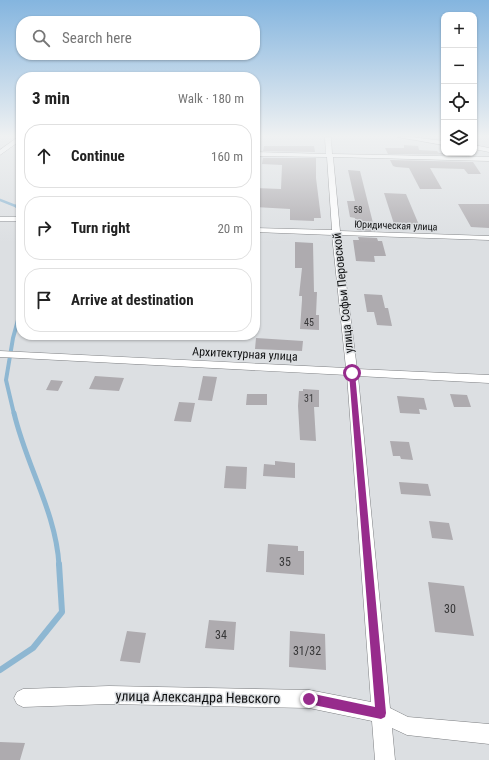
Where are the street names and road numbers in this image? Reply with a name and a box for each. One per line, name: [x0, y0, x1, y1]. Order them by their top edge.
street label: Юридическая улица: [354, 219, 438, 232]
street label: улица Софьи Перовской: [330, 232, 356, 354]
street label: Архитектурная улица: [192, 344, 298, 364]
street label: улица Александра Невского: [116, 688, 280, 706]

